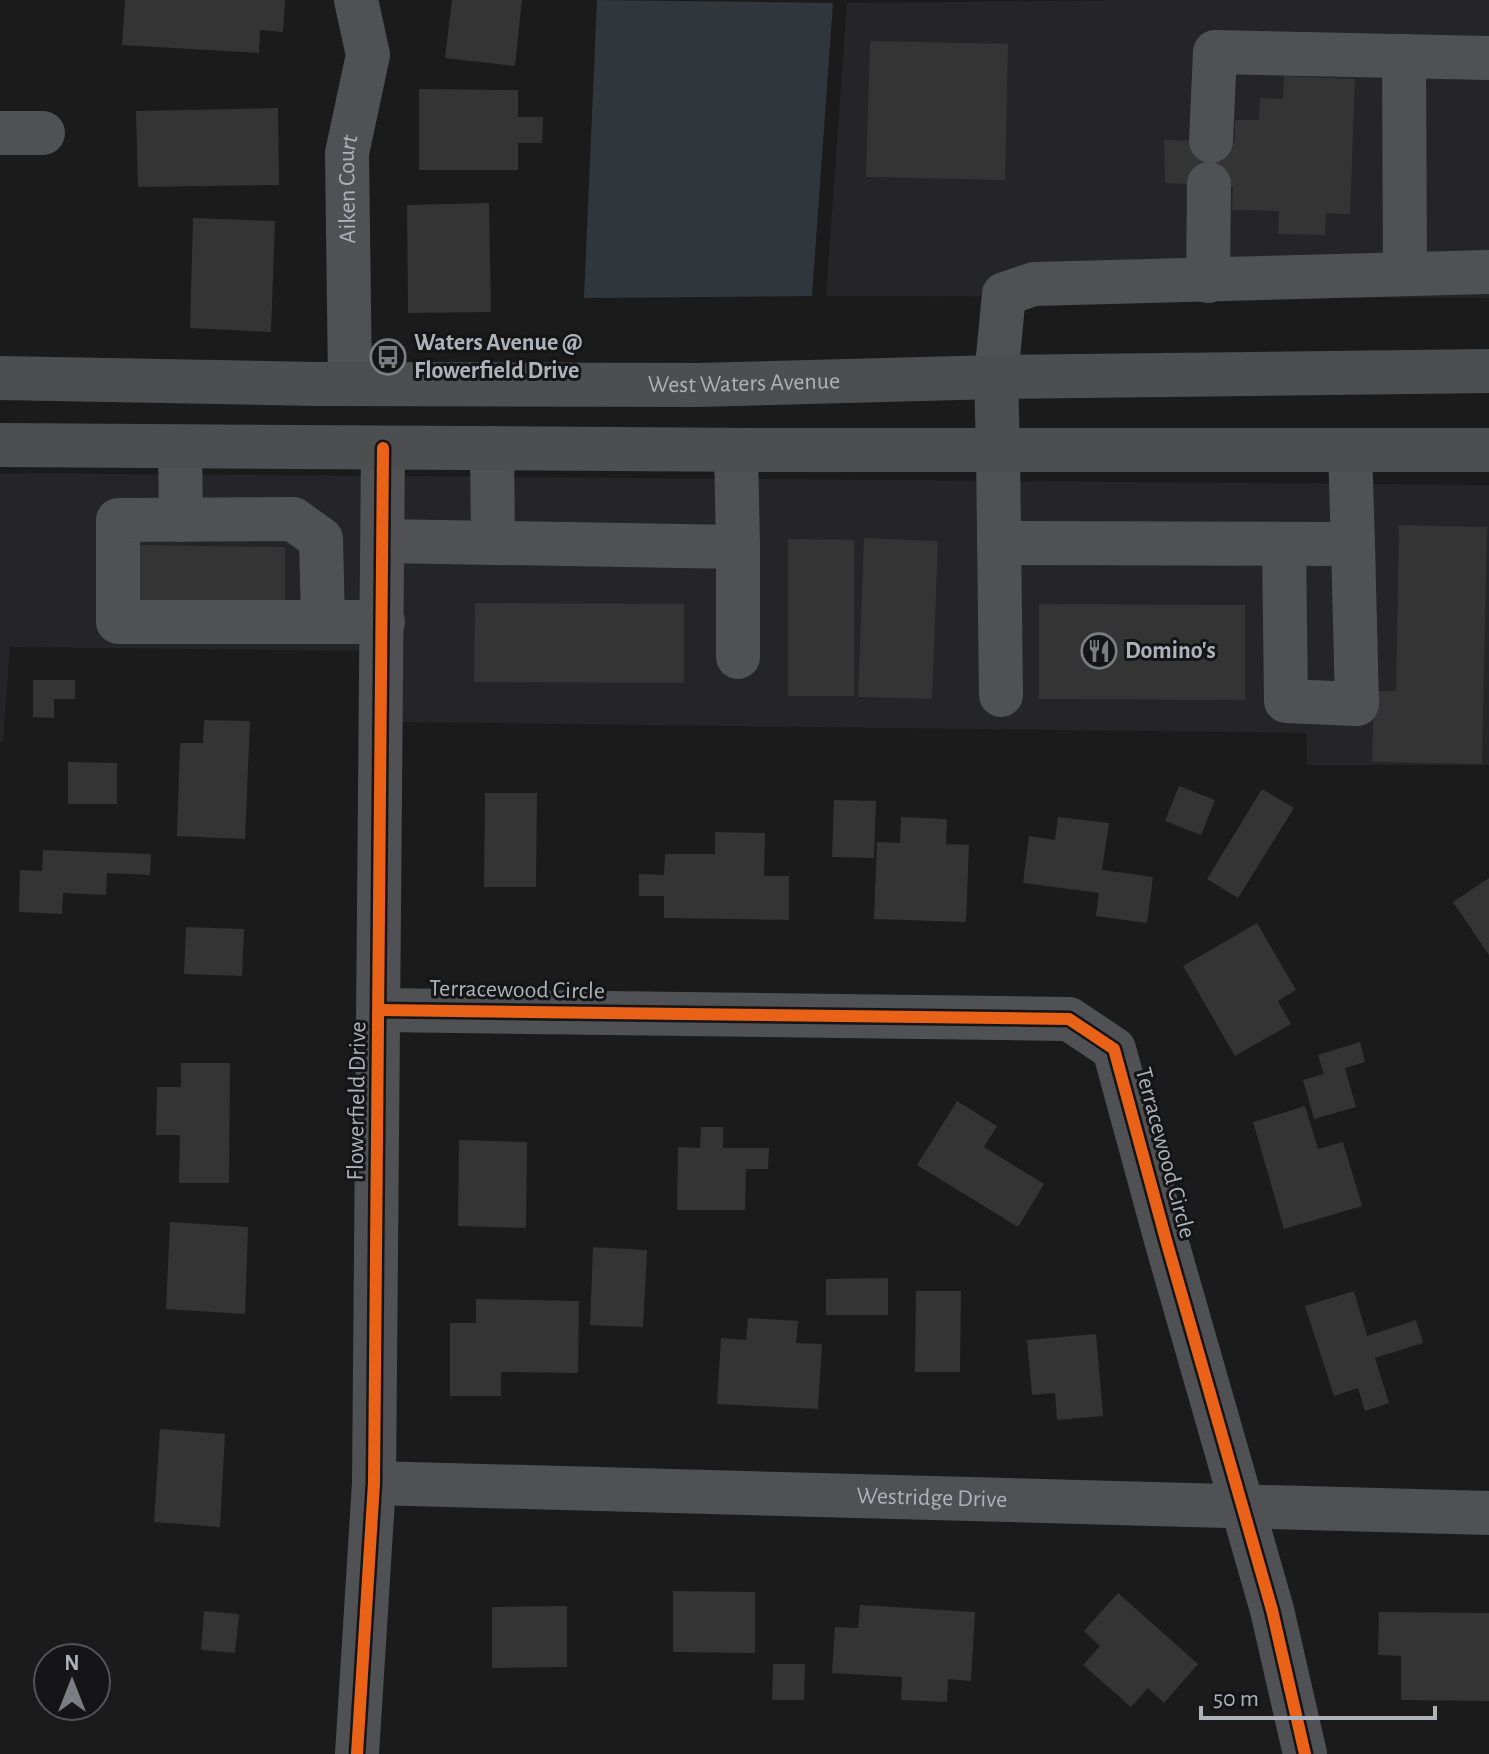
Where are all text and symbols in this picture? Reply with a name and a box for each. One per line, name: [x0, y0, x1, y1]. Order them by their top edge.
street label: Aiken Court: [335, 132, 363, 244]
place label: Waters Avenue @ Flowerfield Drive: [414, 331, 582, 383]
bus stop icon: Waters Avenue @ Flowerfield Drive: [369, 338, 407, 376]
street label: West Waters Avenue: [648, 369, 840, 397]
restaurant icon: Domino's: [1080, 632, 1118, 670]
place label: Domino's: [1125, 639, 1216, 663]
street label: Terracewood Circle: [429, 976, 605, 1004]
street label: Flowerfield Drive: [344, 1021, 370, 1181]
street label: Terracewood Circle: [1131, 1065, 1199, 1241]
street label: Westridge Drive: [856, 1484, 1007, 1512]
north arrow: [32, 1642, 112, 1722]
text: N: [64, 1652, 80, 1674]
scale bar: [1201, 1670, 1435, 1720]
text: 50 m: [1213, 1687, 1259, 1711]

